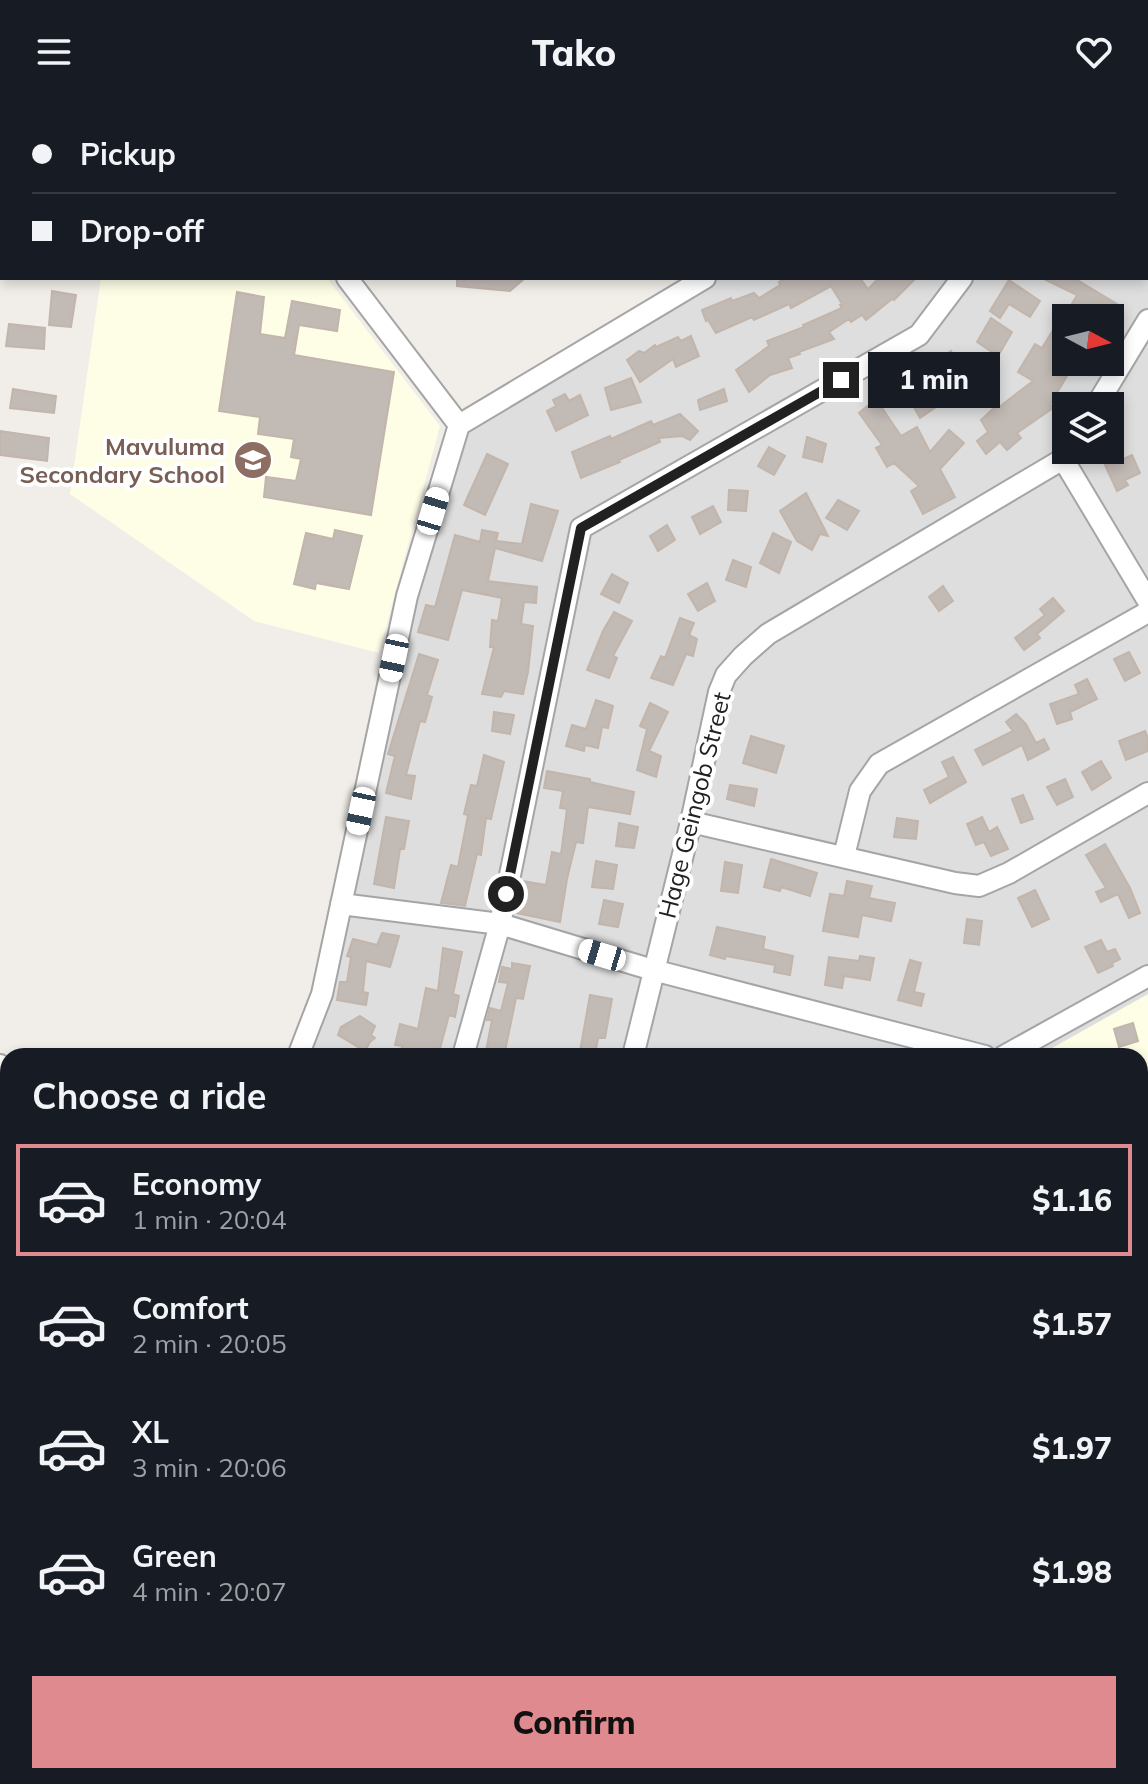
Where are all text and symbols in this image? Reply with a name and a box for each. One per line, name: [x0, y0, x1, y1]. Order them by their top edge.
icon: menu: [32, 30, 76, 74]
text: Tako: [532, 30, 616, 75]
icon: heart: [1072, 30, 1116, 74]
text: Pickup: [80, 135, 176, 173]
text: Drop-off: [80, 212, 204, 250]
north arrow: [1052, 304, 1124, 376]
map controls: [1052, 304, 1124, 464]
callout: 1 min: [869, 352, 1001, 408]
route end: [823, 362, 859, 398]
text: 1 min: [899, 363, 969, 396]
button: layers: [1052, 392, 1124, 464]
place label: Mavuluma Secondary School: [20, 431, 225, 489]
school or university icon: Mavuluma Secondary School: [232, 439, 274, 481]
car: [415, 485, 451, 537]
car: [377, 632, 411, 684]
street label: Hage Geingob Street: [651, 689, 737, 921]
car: [344, 785, 378, 837]
route start: [488, 876, 524, 912]
car: [576, 937, 628, 973]
text: Choose a ride: [32, 1073, 266, 1118]
icon: car: [36, 1164, 108, 1236]
text: Economy: [132, 1165, 261, 1203]
text: $1.16: [1032, 1181, 1112, 1219]
text: 1 min · 20:04: [132, 1203, 287, 1236]
icon: car: [36, 1288, 108, 1360]
text: Comfort: [132, 1289, 249, 1327]
text: $1.57: [1032, 1305, 1112, 1343]
text: 2 min · 20:05: [132, 1327, 287, 1360]
icon: car: [36, 1412, 108, 1484]
text: XL: [132, 1413, 169, 1451]
text: $1.97: [1032, 1429, 1112, 1467]
text: 3 min · 20:06: [132, 1451, 287, 1484]
icon: car: [36, 1536, 108, 1608]
text: Green: [132, 1537, 217, 1575]
text: $1.98: [1032, 1553, 1112, 1591]
text: 4 min · 20:07: [132, 1575, 287, 1608]
button: Confirm: [32, 1676, 1116, 1768]

